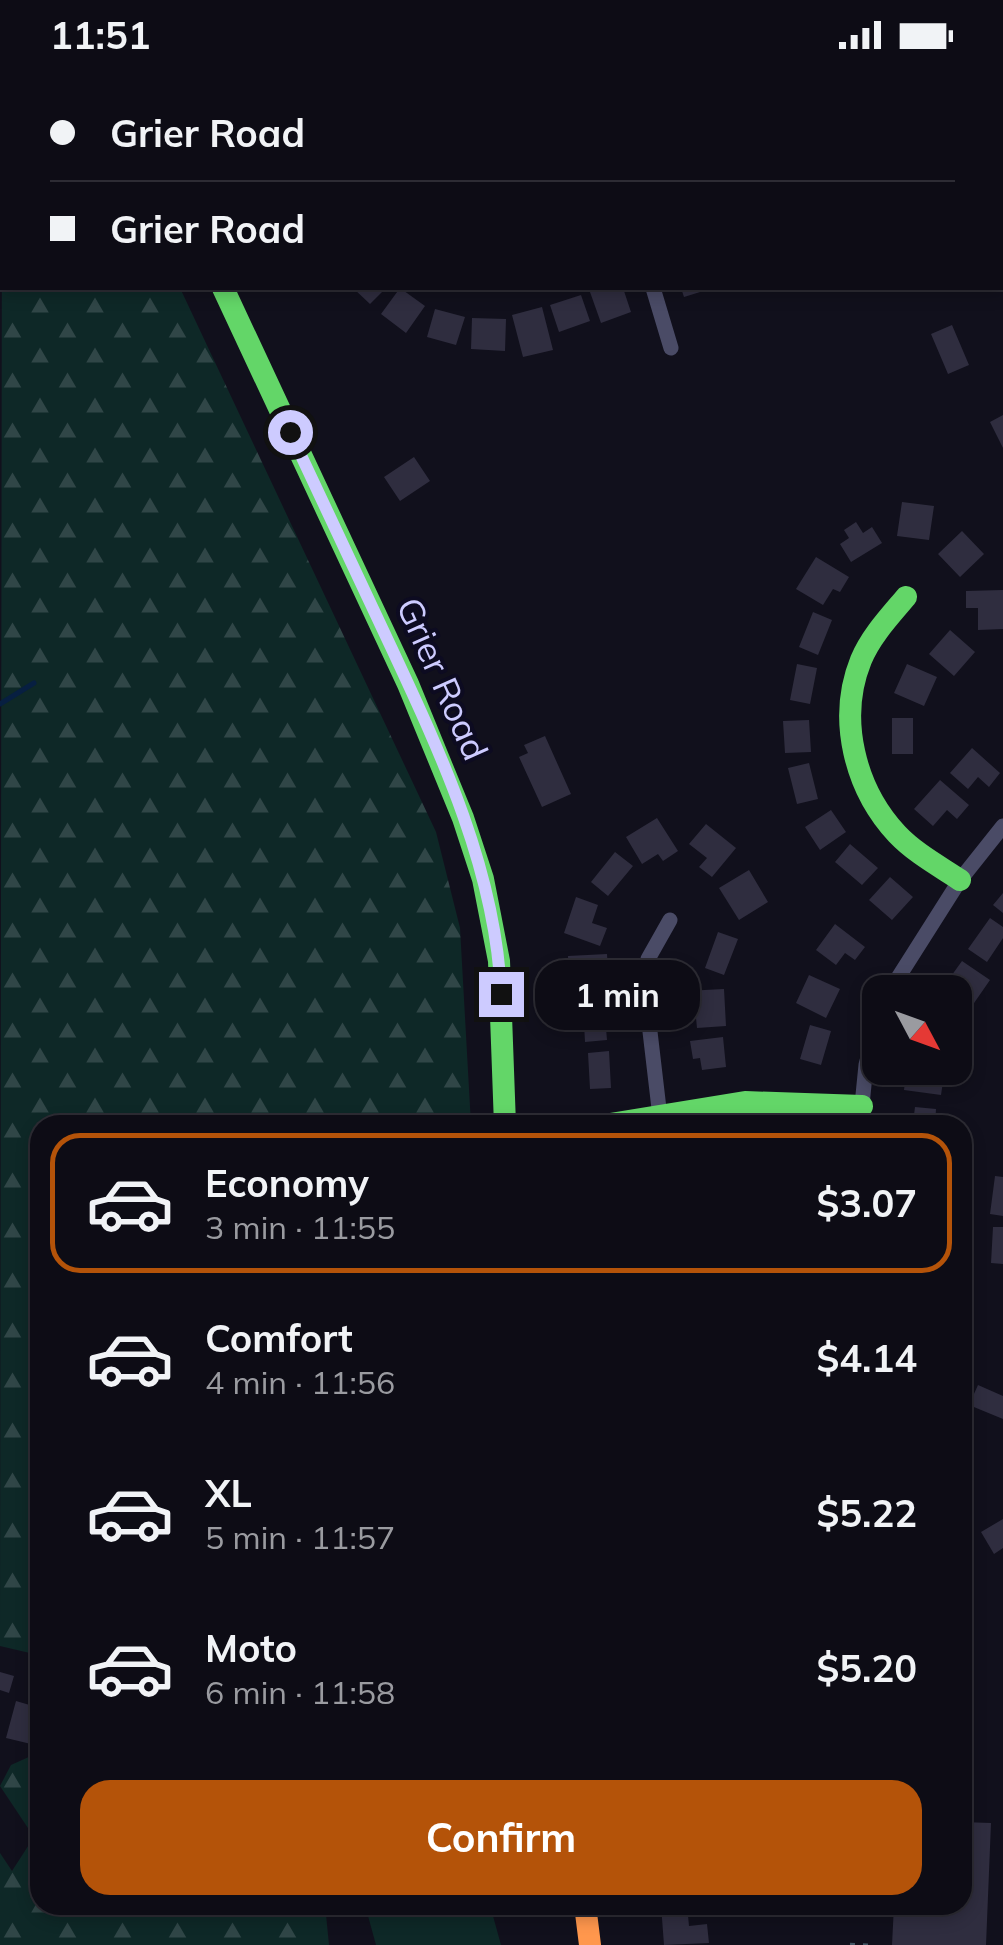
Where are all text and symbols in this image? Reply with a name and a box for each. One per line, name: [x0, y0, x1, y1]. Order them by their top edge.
text: 11:51: [50, 11, 151, 59]
text: Grier Road: [110, 109, 305, 157]
text: Grier Road: [110, 205, 305, 253]
route start: [268, 410, 313, 455]
street label: Grier Road: [388, 590, 498, 767]
callout: 1 min: [536, 959, 701, 1029]
route end: [479, 972, 524, 1017]
text: 1 min: [575, 975, 660, 1015]
north arrow: [862, 975, 972, 1085]
map controls: [862, 975, 972, 1085]
icon: car: [85, 1158, 175, 1248]
text: Economy: [205, 1159, 369, 1207]
text: $3.07: [816, 1179, 917, 1227]
text: 3 min · 11:55: [205, 1207, 395, 1247]
icon: car: [85, 1313, 175, 1403]
text: Comfort: [205, 1314, 353, 1362]
text: $4.14: [816, 1334, 917, 1382]
text: 4 min · 11:56: [205, 1362, 395, 1402]
icon: car: [85, 1468, 175, 1558]
text: XL: [205, 1469, 252, 1517]
text: $5.22: [816, 1489, 917, 1537]
text: 5 min · 11:57: [205, 1517, 395, 1557]
icon: car: [85, 1623, 175, 1713]
text: Moto: [205, 1624, 297, 1672]
text: $5.20: [816, 1644, 917, 1692]
text: 6 min · 11:58: [205, 1672, 395, 1712]
button: Confirm: [80, 1780, 922, 1895]

